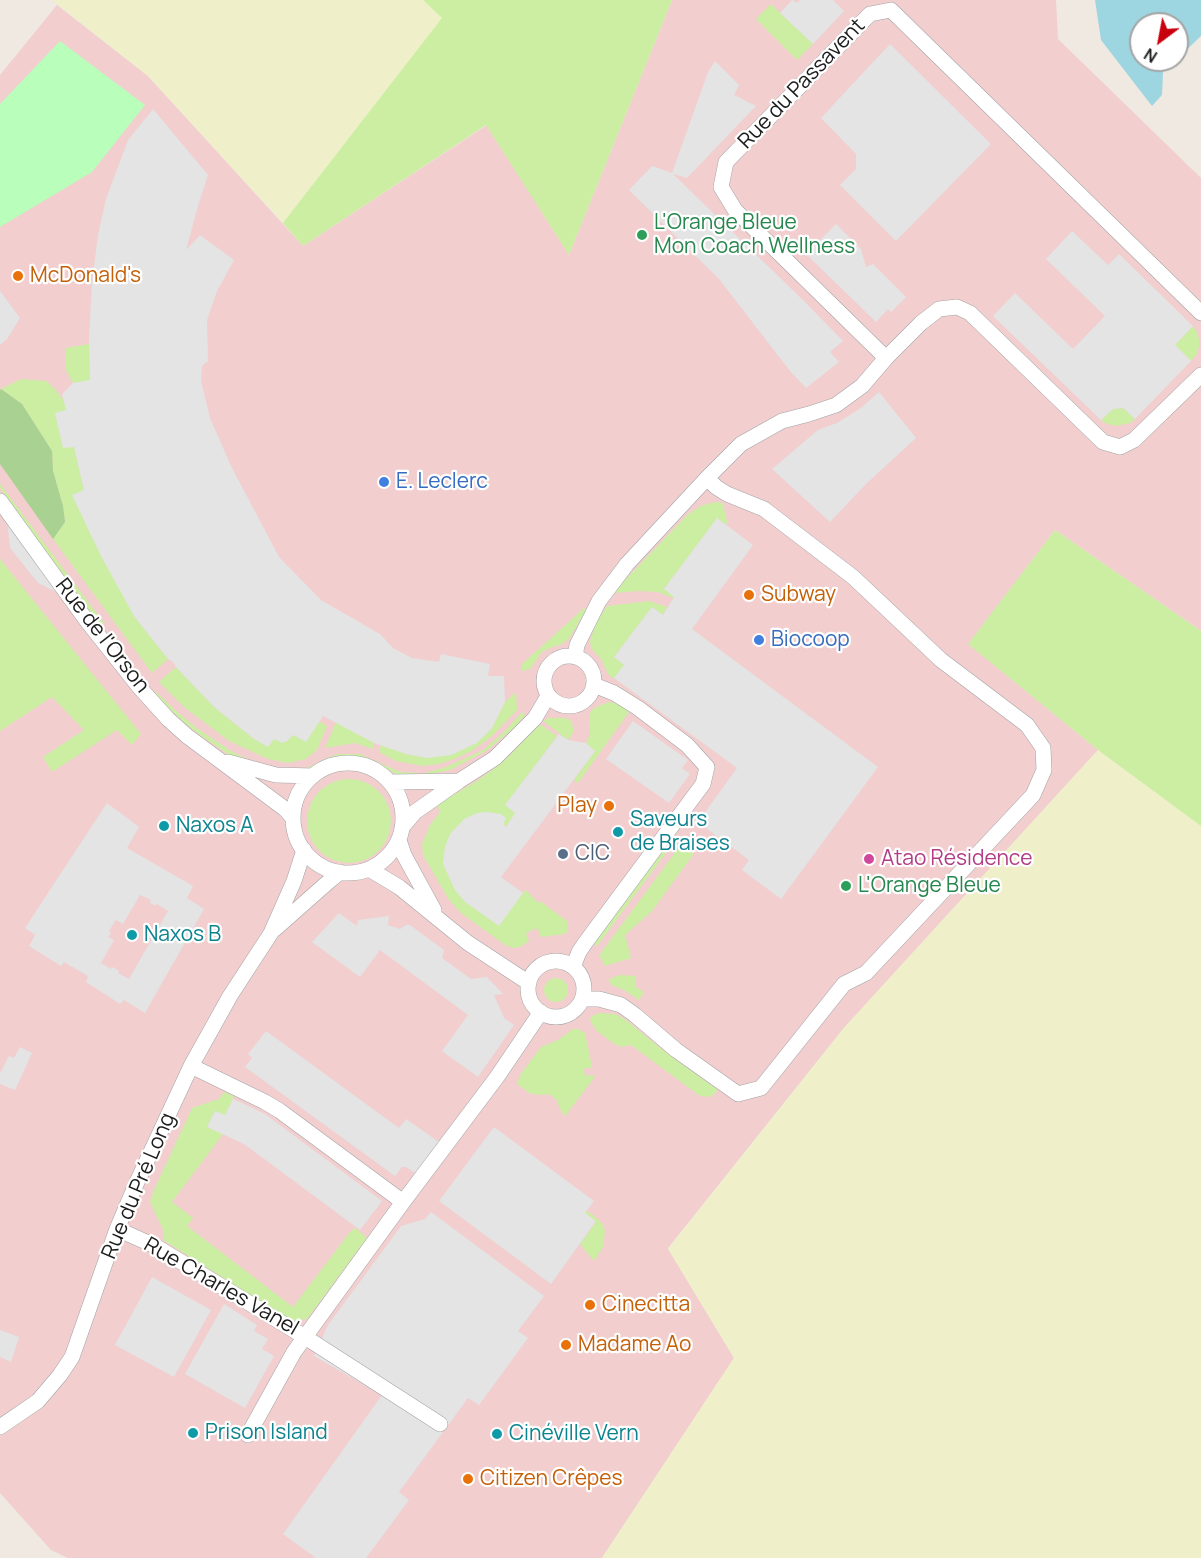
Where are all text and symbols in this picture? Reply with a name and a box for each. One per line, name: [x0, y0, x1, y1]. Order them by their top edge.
north arrow: [1129, 12, 1189, 72]
street label: Rue du Passavent: [733, 14, 871, 154]
text: N: [1140, 43, 1161, 68]
place label: L'Orange Bleue Mon Coach Wellness: [654, 210, 855, 260]
marker: L'Orange Bleue Mon Coach Wellness: [635, 228, 649, 242]
place label: McDonald's: [30, 263, 141, 289]
marker: McDonald's: [11, 269, 25, 283]
place label: E. Leclerc: [396, 469, 488, 495]
marker: E. Leclerc: [377, 475, 391, 489]
street label: Rue de l'Orson: [50, 574, 154, 698]
place label: Subway: [761, 582, 836, 608]
marker: Subway: [742, 588, 756, 602]
place label: Biocoop: [771, 627, 850, 653]
marker: Biocoop: [752, 633, 766, 647]
place label: Play: [557, 793, 597, 819]
marker: Play: [602, 799, 616, 813]
place label: Saveurs de Braises: [630, 807, 730, 857]
place label: Naxos A: [176, 813, 254, 839]
marker: Naxos A: [157, 819, 171, 833]
marker: Saveurs de Braises: [611, 825, 625, 839]
place label: CIC: [575, 841, 610, 867]
place label: Atao Résidence: [881, 846, 1032, 872]
marker: CIC: [556, 847, 570, 861]
marker: Atao Résidence: [862, 852, 876, 866]
place label: L'Orange Bleue: [858, 873, 1001, 899]
marker: L'Orange Bleue: [839, 879, 853, 893]
place label: Naxos B: [144, 922, 221, 948]
marker: Naxos B: [125, 928, 139, 942]
street label: Rue du Pré Long: [97, 1109, 181, 1263]
street label: Rue Charles Vanel: [139, 1233, 303, 1341]
place label: Cinecitta: [602, 1292, 690, 1318]
marker: Cinecitta: [583, 1298, 597, 1312]
place label: Madame Ao: [578, 1332, 691, 1358]
marker: Madame Ao: [559, 1338, 573, 1352]
place label: Prison Island: [205, 1420, 328, 1446]
place label: Cinéville Vern: [509, 1421, 639, 1447]
marker: Prison Island: [186, 1426, 200, 1440]
marker: Cinéville Vern: [490, 1427, 504, 1441]
place label: Citizen Crêpes: [480, 1466, 622, 1492]
marker: Citizen Crêpes: [461, 1472, 475, 1486]

